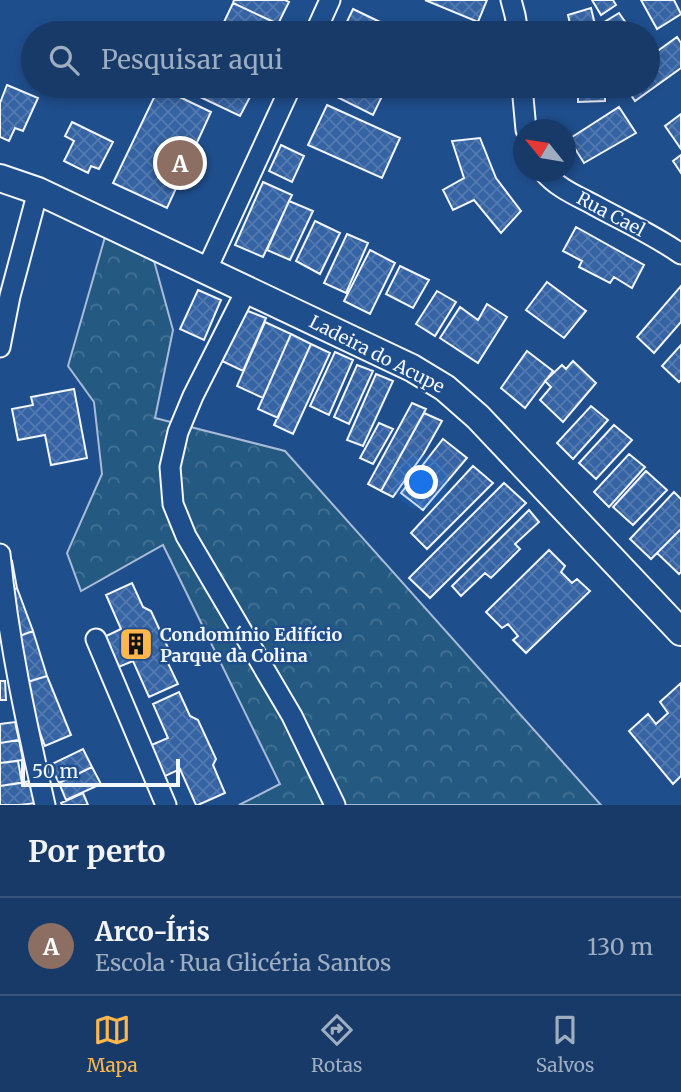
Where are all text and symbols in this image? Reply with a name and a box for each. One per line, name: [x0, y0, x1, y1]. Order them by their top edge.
search box: [21, 21, 660, 98]
icon: search: [45, 41, 83, 79]
text: Pesquisar aqui: [101, 43, 283, 76]
north arrow: [513, 119, 576, 182]
pin: A: [157, 137, 203, 189]
street label: Rua Cael: [573, 186, 649, 242]
street label: Ladeira do Acupe: [305, 310, 449, 398]
your location: [404, 465, 438, 499]
place label: Condomínio Edifício Parque da Colina: [160, 623, 343, 667]
building icon: Condomínio Edifício Parque da Colina: [117, 625, 155, 663]
scale bar: [21, 756, 180, 788]
text: 50 m: [32, 759, 78, 783]
text: Por perto: [28, 832, 166, 870]
text: Arco-Íris: [95, 915, 210, 948]
text: A: [43, 932, 59, 961]
text: 130 m: [587, 932, 653, 961]
text: Escola · Rua Glicéria Santos: [95, 948, 391, 977]
tab: Mapa: [87, 1011, 138, 1077]
tab: Rotas: [311, 1011, 362, 1077]
tab: Salvos: [536, 1011, 594, 1077]

